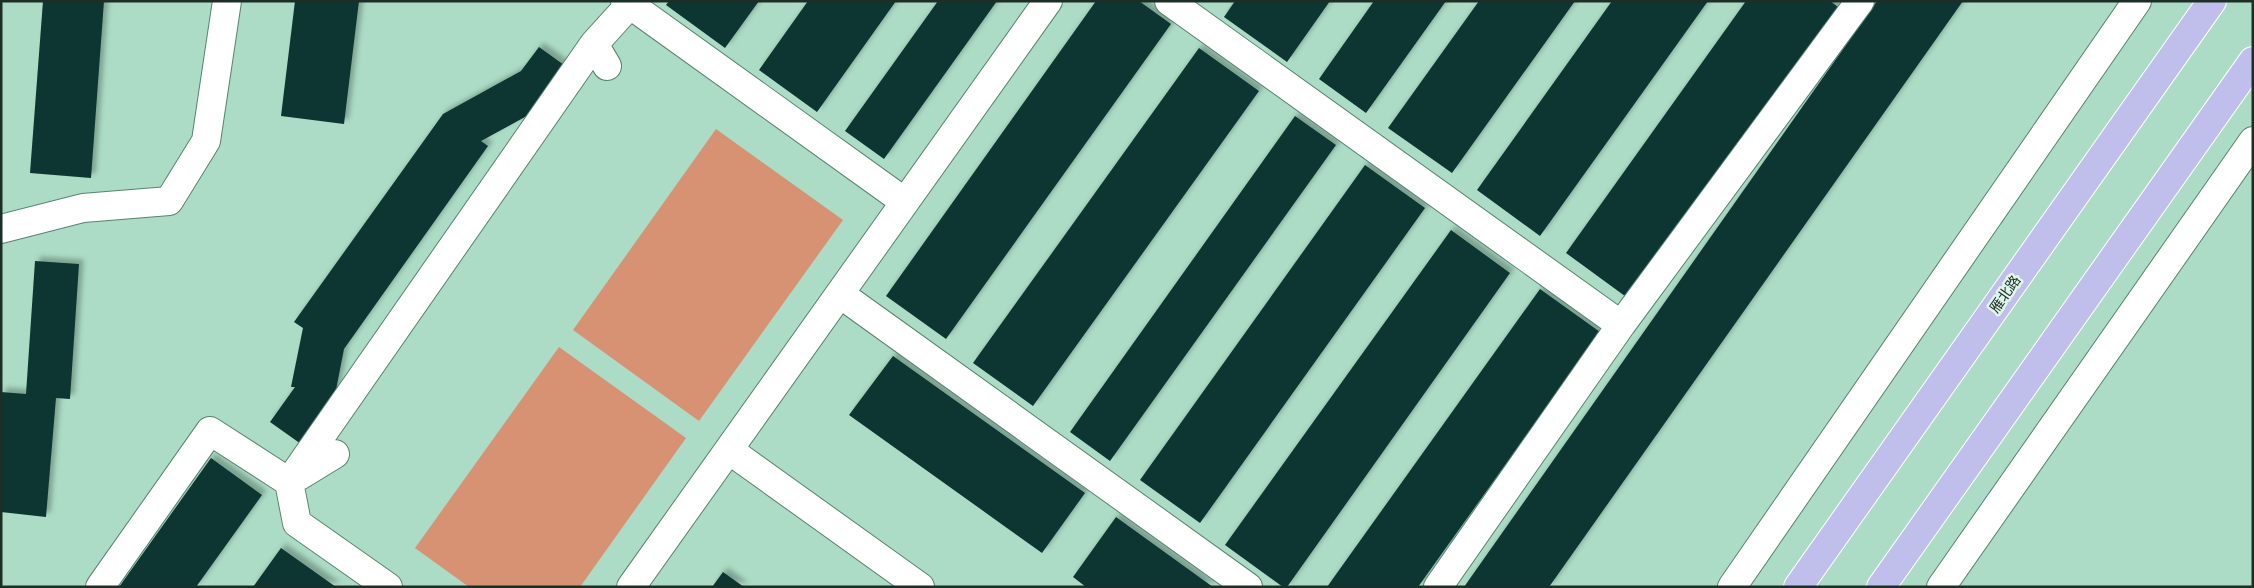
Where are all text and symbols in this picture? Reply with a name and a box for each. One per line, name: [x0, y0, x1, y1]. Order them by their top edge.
street label: 雁北路: [1986, 272, 2024, 316]

